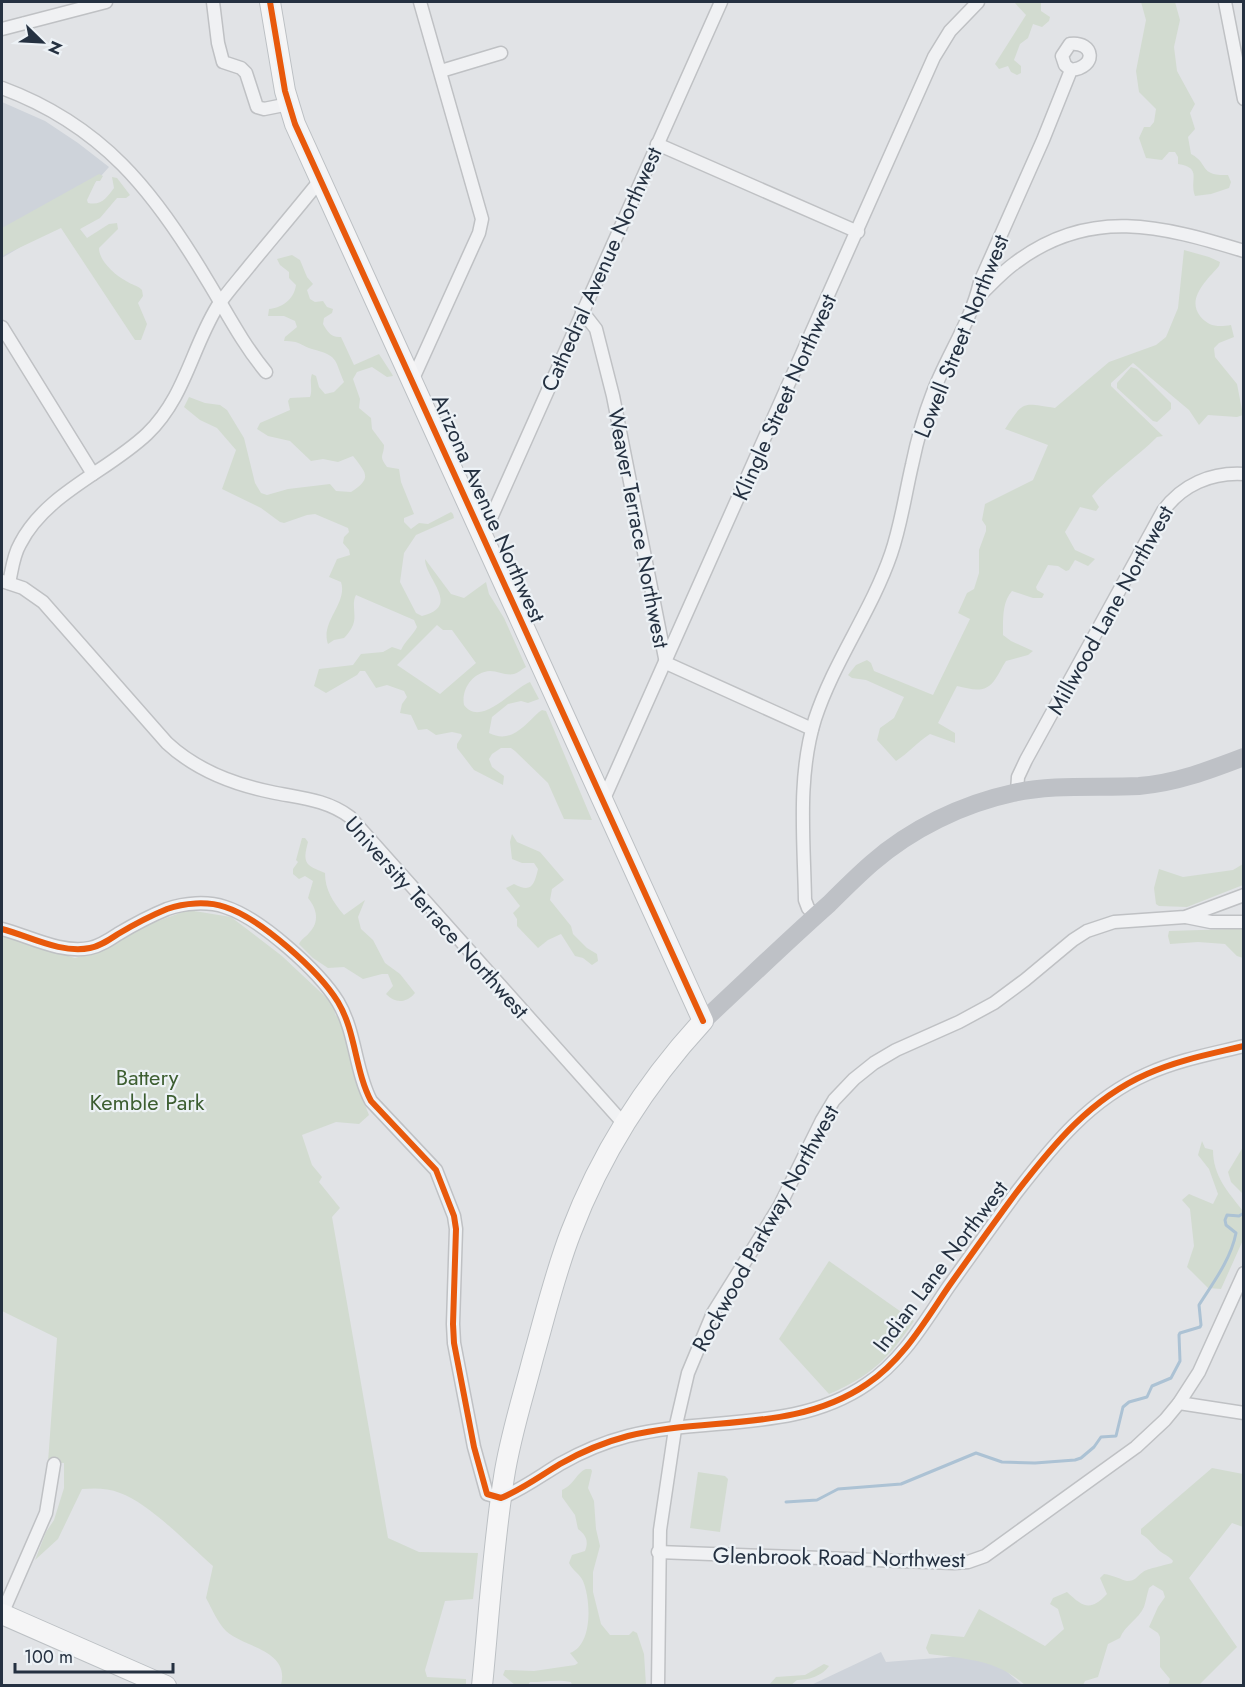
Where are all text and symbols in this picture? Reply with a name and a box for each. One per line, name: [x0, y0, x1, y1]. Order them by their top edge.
north arrow: [12, 12, 72, 72]
text: N: [42, 37, 68, 58]
street label: Cathedral Avenue Northwest: [533, 141, 670, 396]
street label: Lowell Street Northwest: [906, 229, 1017, 442]
street label: Klingle Street Northwest: [724, 288, 844, 505]
street label: Arizona Avenue Northwest: [424, 389, 554, 628]
street label: Weaver Terrace Northwest: [600, 405, 678, 651]
street label: Millwood Lane Northwest: [1039, 499, 1181, 720]
street label: University Terrace Northwest: [337, 809, 537, 1026]
park label: Battery Kemble Park: [90, 1061, 205, 1118]
street label: Rockwood Parkway Northwest: [684, 1098, 847, 1357]
street label: Indian Lane Northwest: [865, 1173, 1016, 1358]
street label: Glenbrook Road Northwest: [712, 1539, 966, 1575]
scale bar: [15, 1636, 172, 1674]
text: 100 m: [24, 1644, 73, 1670]

